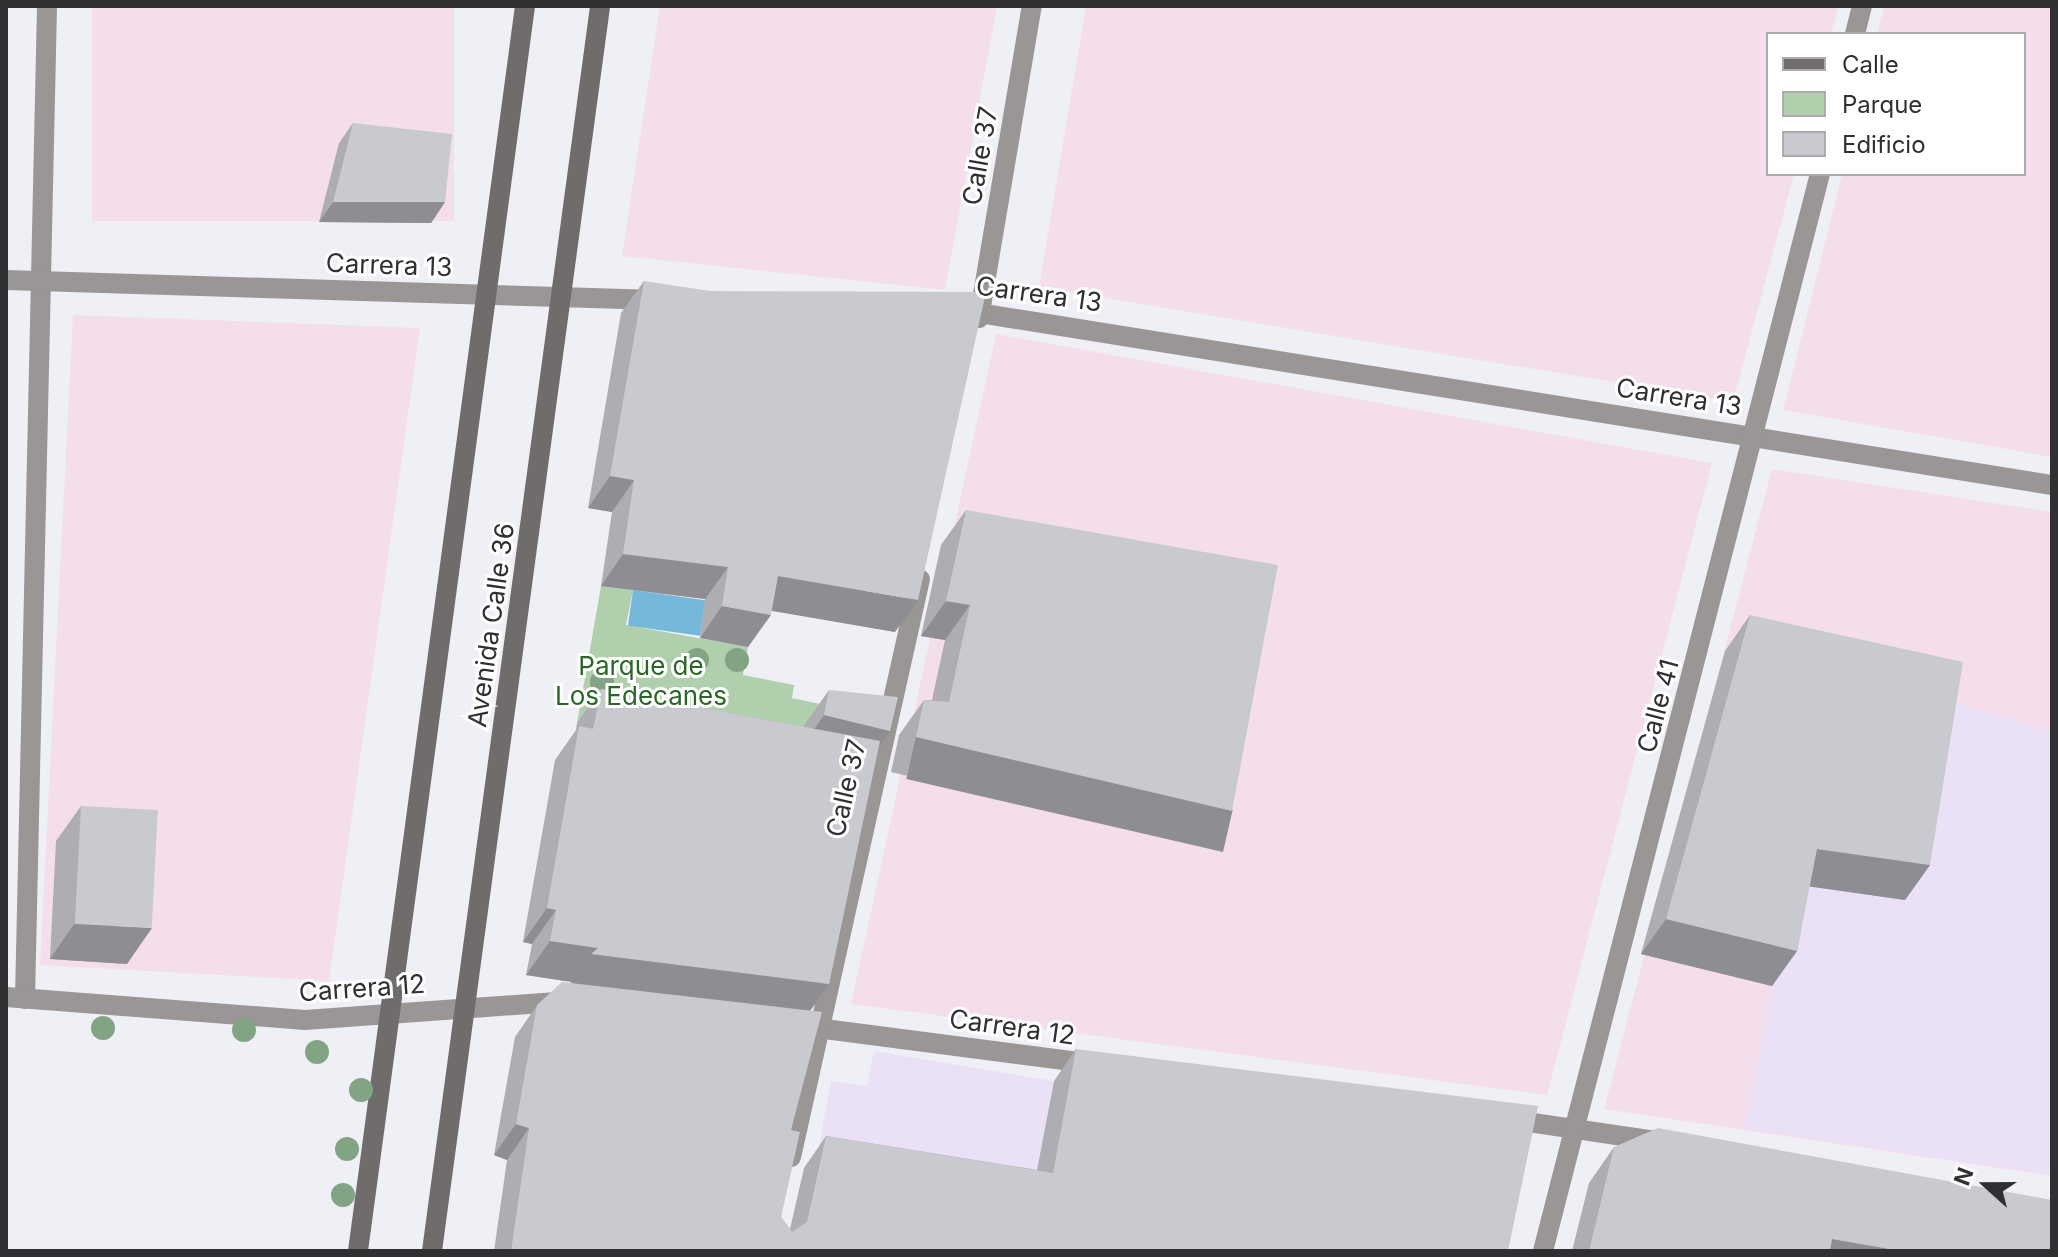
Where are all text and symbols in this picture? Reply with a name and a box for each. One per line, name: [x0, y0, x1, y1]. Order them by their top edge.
legend: [1766, 32, 2026, 176]
text: Calle: [1842, 50, 1899, 79]
text: Parque: [1842, 90, 1922, 119]
street label: Calle 37: [956, 104, 1004, 208]
text: Edificio: [1842, 130, 1926, 159]
street label: Carrera 13: [325, 247, 453, 283]
street label: Carrera 13: [974, 270, 1104, 318]
street label: Carrera 13: [1614, 372, 1744, 422]
street label: Avenida Calle 36: [461, 521, 521, 729]
park label: Parque de Los Edecanes: [555, 650, 727, 712]
street label: Calle 41: [1631, 656, 1685, 756]
street label: Calle 37: [820, 736, 872, 840]
street label: Carrera 12: [298, 968, 426, 1008]
street label: Carrera 12: [947, 1003, 1077, 1051]
north arrow: [1946, 1145, 2026, 1225]
text: N: [1948, 1164, 1979, 1189]

